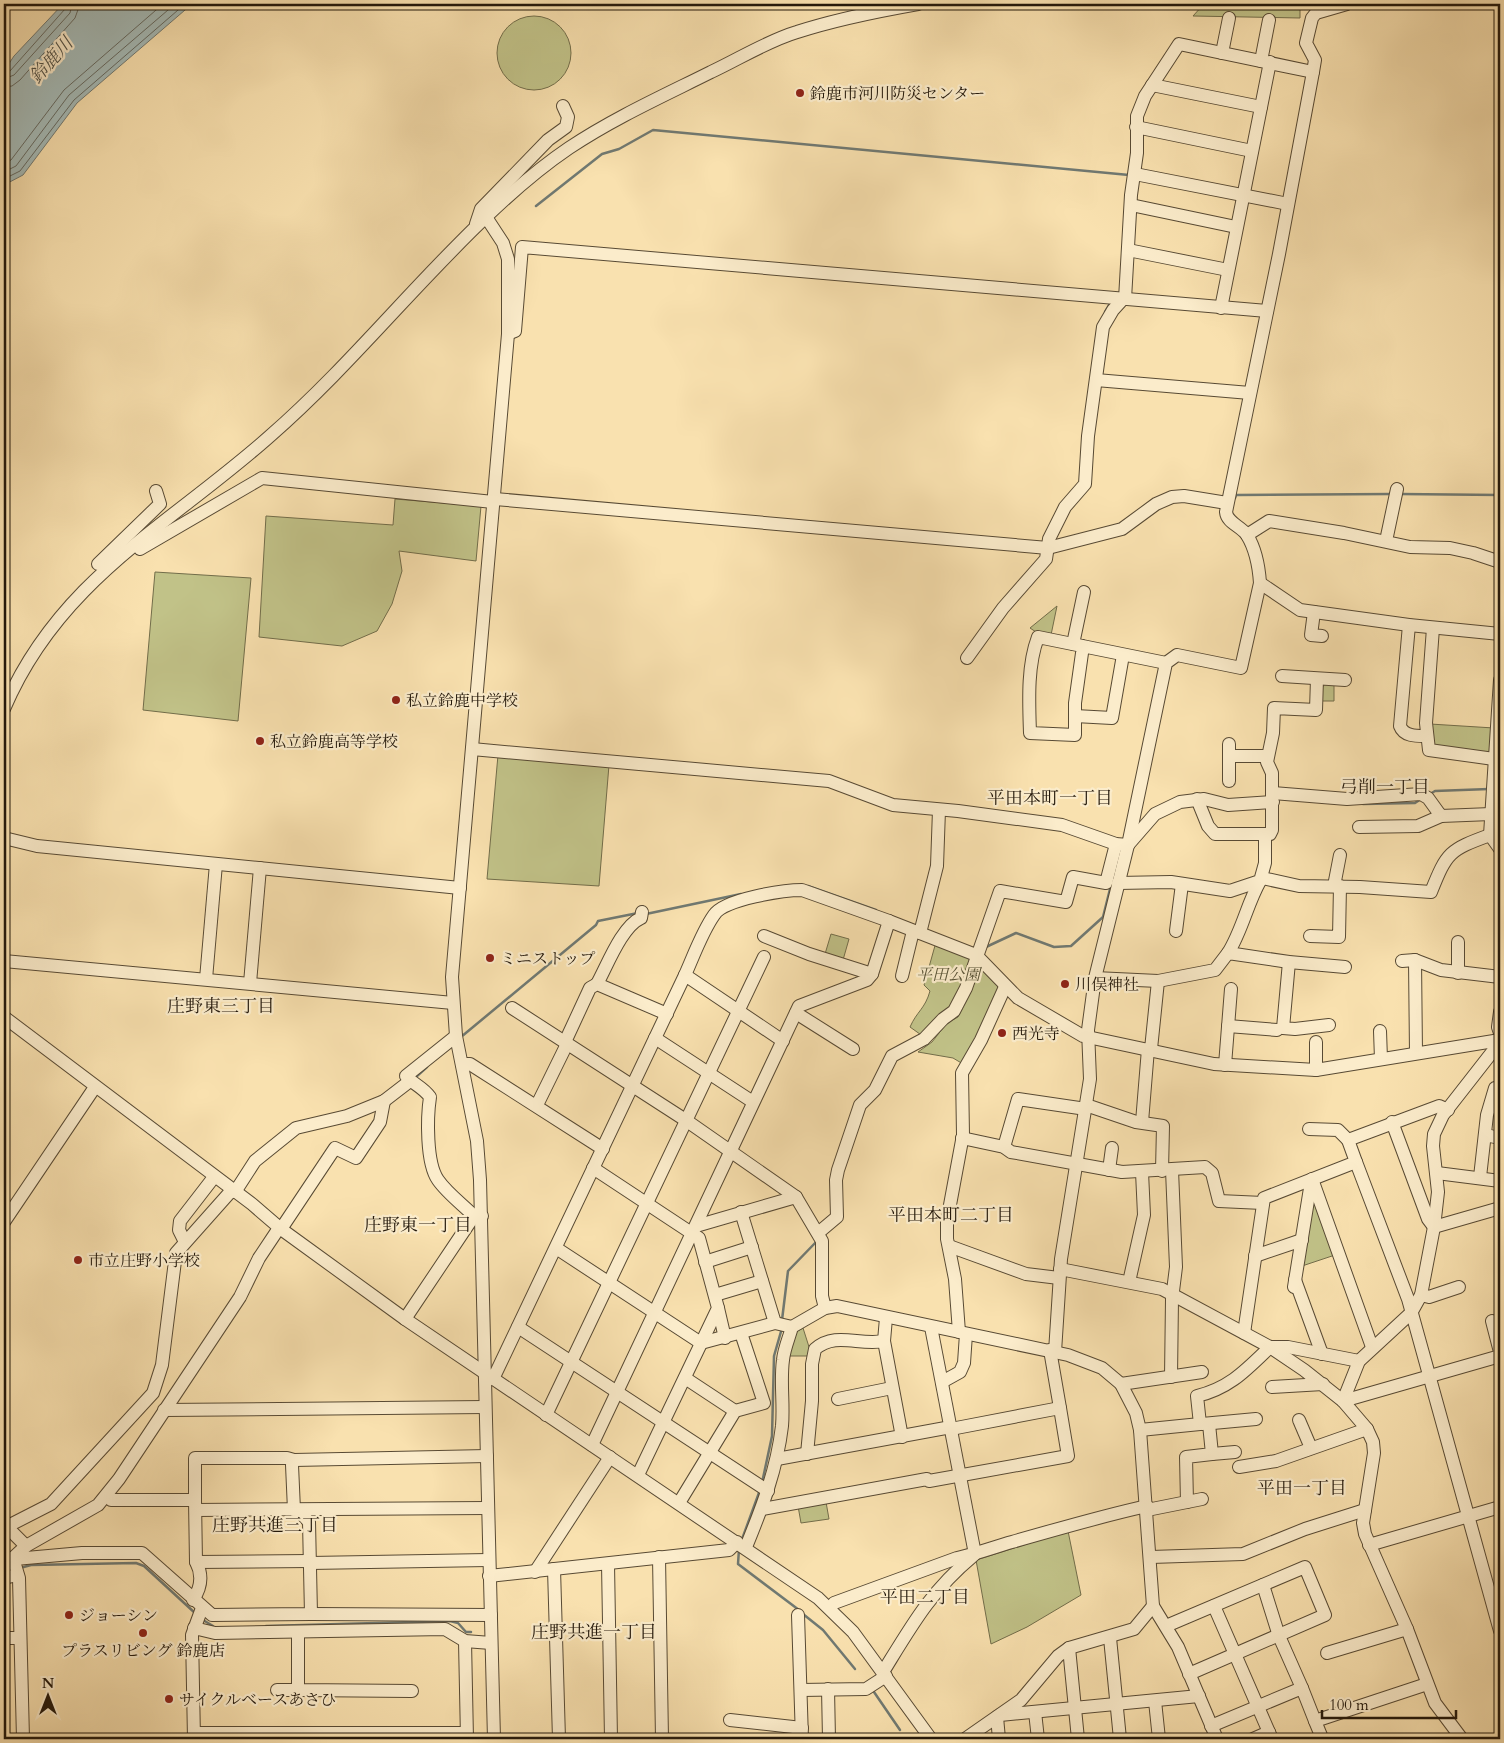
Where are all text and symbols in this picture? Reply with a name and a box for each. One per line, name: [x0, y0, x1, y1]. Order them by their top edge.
water label: 鈴鹿川: [24, 30, 80, 89]
place label: 鈴鹿市河川防災センター: [809, 83, 985, 105]
marker: 鈴鹿市河川防災センター: [794, 87, 806, 99]
place label: 私立鈴鹿中学校: [406, 690, 518, 712]
marker: 私立鈴鹿中学校: [390, 694, 402, 706]
place label: 私立鈴鹿高等学校: [270, 731, 398, 753]
marker: 私立鈴鹿高等学校: [254, 735, 266, 747]
district label: 弓削一丁目: [1340, 775, 1430, 800]
district label: 平田本町一丁目: [987, 786, 1113, 811]
place label: ミニストップ: [500, 948, 596, 970]
marker: ミニストップ: [484, 952, 496, 964]
park label: 平田公園: [916, 964, 983, 986]
place label: 川俣神社: [1075, 974, 1139, 996]
marker: 川俣神社: [1059, 978, 1071, 990]
district label: 庄野東三丁目: [167, 994, 275, 1019]
place label: 西光寺: [1012, 1023, 1060, 1045]
marker: 西光寺: [996, 1027, 1008, 1039]
district label: 平田本町二丁目: [888, 1203, 1014, 1228]
district label: 庄野東一丁目: [364, 1213, 472, 1238]
place label: 市立庄野小学校: [88, 1250, 200, 1272]
marker: 市立庄野小学校: [72, 1254, 84, 1266]
district label: 平田一丁目: [1257, 1476, 1347, 1501]
district label: 庄野共進三丁目: [212, 1513, 338, 1538]
district label: 平田二丁目: [880, 1585, 970, 1610]
place label: ジョーシン: [79, 1605, 158, 1627]
marker: ジョーシン: [63, 1609, 75, 1621]
district label: 庄野共進一丁目: [531, 1620, 657, 1645]
marker: プラスリビング 鈴鹿店: [137, 1627, 149, 1639]
place label: プラスリビング 鈴鹿店: [61, 1640, 225, 1662]
north arrow: [22, 1670, 72, 1720]
text: N: [42, 1674, 54, 1693]
scale bar: [1322, 1688, 1455, 1720]
place label: サイクルベースあさひ: [179, 1689, 336, 1711]
marker: サイクルベースあさひ: [163, 1693, 175, 1705]
text: 100 m: [1329, 1695, 1369, 1715]

